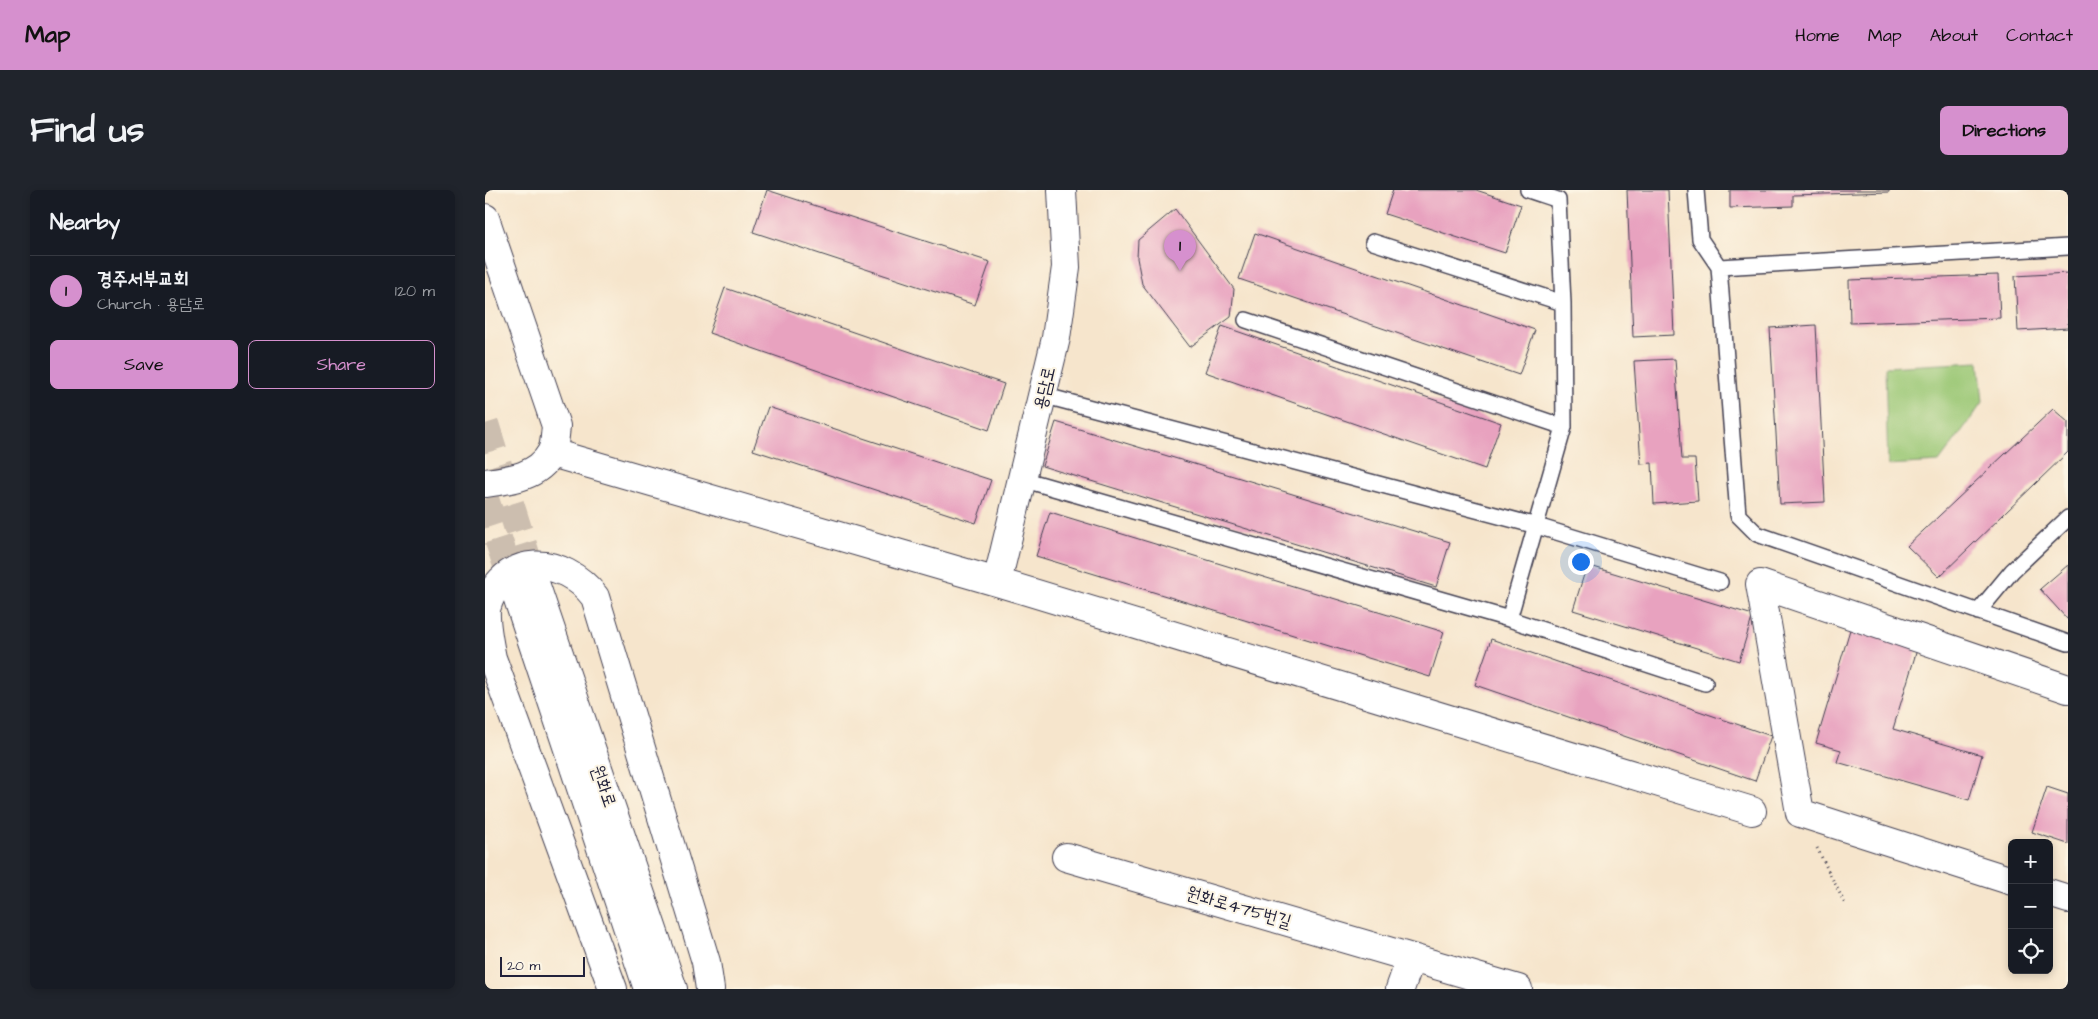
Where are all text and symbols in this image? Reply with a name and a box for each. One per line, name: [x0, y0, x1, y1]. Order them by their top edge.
text: Map: [25, 18, 70, 52]
text: Home: [1795, 23, 1840, 48]
text: Map: [1868, 23, 1902, 48]
text: About: [1930, 23, 1978, 48]
text: Contact: [2006, 23, 2073, 48]
text: Find us: [30, 106, 144, 155]
button: Directions: [1940, 106, 2068, 155]
text: Nearby: [50, 208, 120, 237]
pin: 1: [1164, 230, 1196, 271]
text: 경주서부교회: [97, 266, 189, 293]
text: 1: [65, 280, 67, 302]
text: 120 m: [395, 280, 435, 302]
text: Church · 용담로: [97, 293, 205, 315]
button: Save: [50, 340, 238, 389]
button: Share: [248, 340, 435, 389]
street label: 용담로: [1027, 364, 1062, 412]
your location: [1568, 549, 1594, 575]
street label: 원화로: [585, 762, 622, 811]
map controls: [2008, 839, 2053, 974]
button: +: [2008, 839, 2053, 884]
street label: 원화로475번길: [1183, 881, 1295, 935]
button: −: [2008, 884, 2053, 929]
button: locate: [2008, 929, 2053, 974]
scale bar: [500, 954, 585, 977]
text: 20 m: [507, 956, 540, 976]

